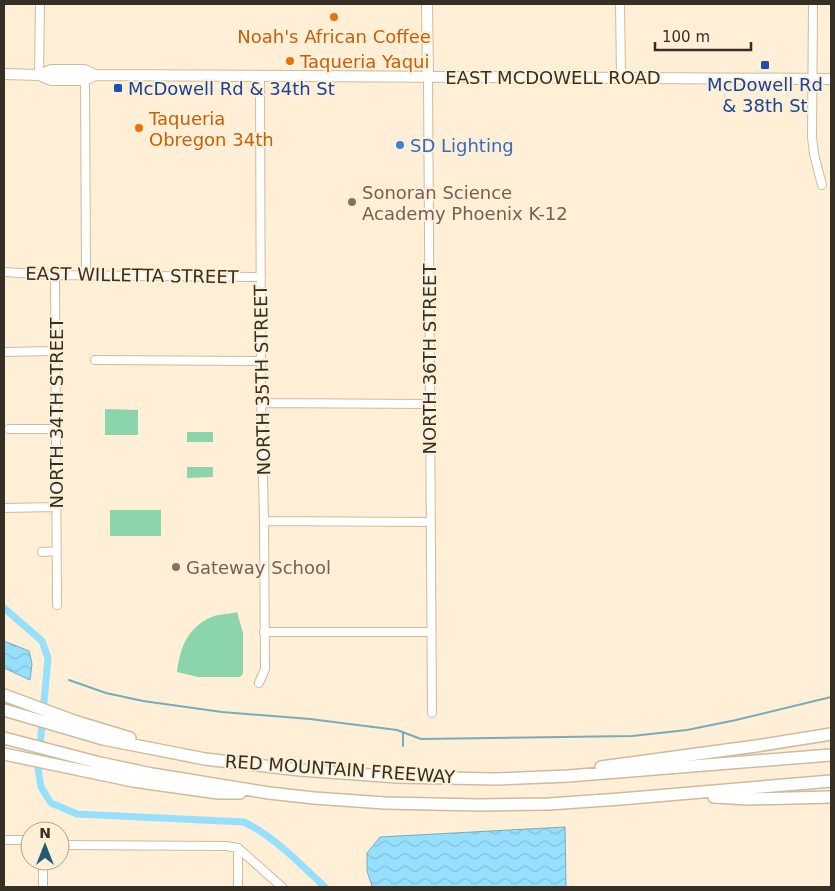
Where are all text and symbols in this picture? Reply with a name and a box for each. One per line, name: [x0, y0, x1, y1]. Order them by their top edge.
marker: Noah's African Coffee: [328, 11, 340, 23]
scale bar: [655, 20, 751, 52]
place label: Noah's African Coffee: [237, 26, 431, 47]
text: 100 m: [662, 28, 710, 46]
place label: Taqueria Yaqui: [299, 51, 430, 72]
marker: Taqueria Yaqui: [284, 55, 296, 67]
marker: McDowell Rd & 38th St: [759, 59, 771, 71]
street label: EAST MCDOWELL ROAD: [445, 67, 661, 88]
place label: McDowell Rd & 38th St: [707, 74, 823, 116]
place label: McDowell Rd & 34th St: [128, 78, 335, 99]
marker: McDowell Rd & 34th St: [112, 82, 124, 94]
place label: Taqueria Obregon 34th: [148, 108, 274, 150]
marker: Taqueria Obregon 34th: [133, 122, 145, 134]
place label: SD Lighting: [410, 135, 514, 156]
marker: SD Lighting: [394, 139, 406, 151]
place label: Sonoran Science Academy Phoenix K-12: [362, 182, 568, 224]
marker: Sonoran Science Academy Phoenix K-12: [346, 196, 358, 208]
street label: EAST WILLETTA STREET: [25, 263, 240, 287]
street label: NORTH 36TH STREET: [419, 263, 440, 454]
street label: NORTH 35TH STREET: [250, 283, 274, 476]
street label: NORTH 34TH STREET: [46, 317, 67, 508]
place label: Gateway School: [186, 557, 331, 578]
marker: Gateway School: [170, 561, 182, 573]
street label: RED MOUNTAIN FREEWAY: [224, 750, 457, 788]
north arrow: [20, 821, 70, 871]
text: N: [39, 825, 51, 841]

